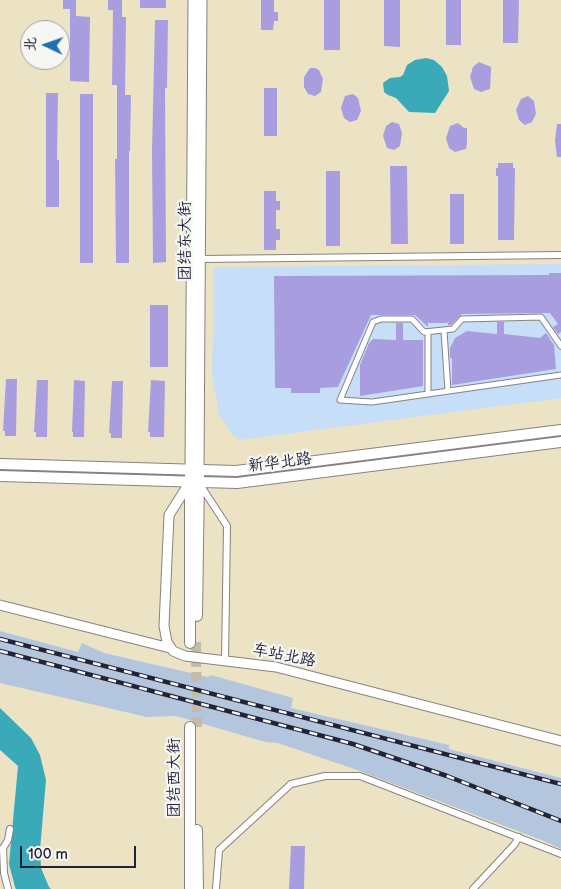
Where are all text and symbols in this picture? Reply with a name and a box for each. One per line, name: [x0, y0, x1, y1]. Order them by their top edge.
north arrow: [20, 20, 70, 70]
text: 北: [22, 37, 39, 52]
street label: 团结东大街: [176, 201, 196, 281]
street label: 新华北路: [247, 450, 313, 476]
street label: 车站北路: [251, 640, 317, 672]
street label: 团结西大街: [165, 738, 185, 818]
scale bar: [22, 836, 139, 868]
text: 100 m: [28, 845, 68, 864]

